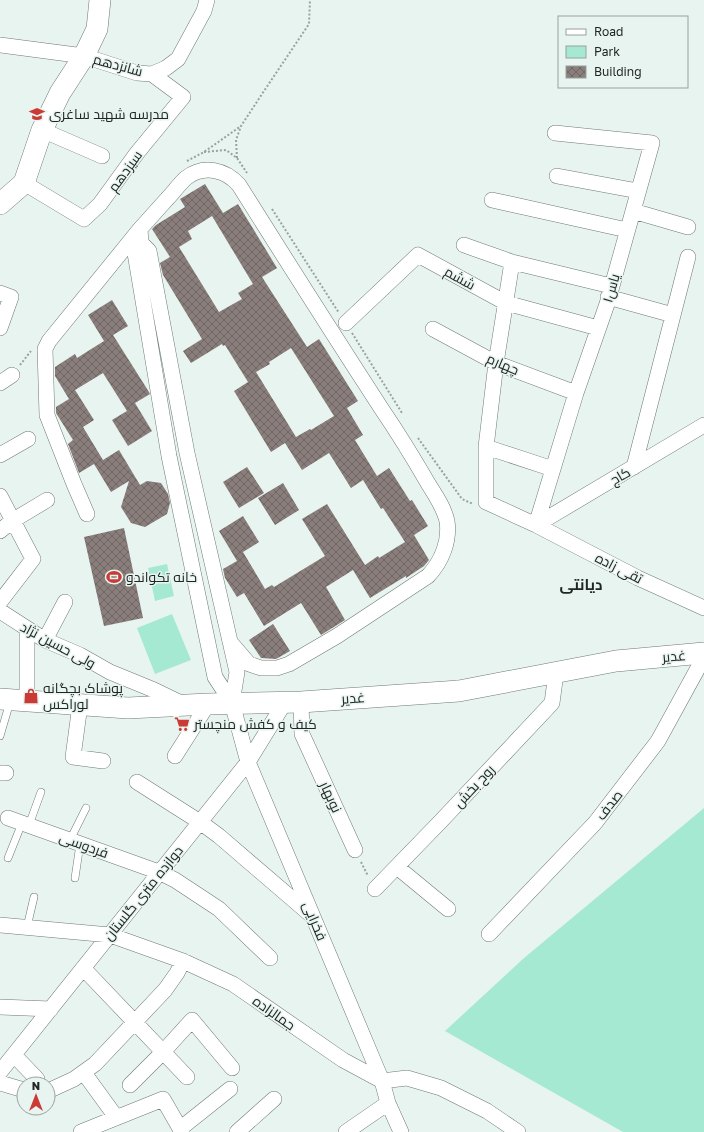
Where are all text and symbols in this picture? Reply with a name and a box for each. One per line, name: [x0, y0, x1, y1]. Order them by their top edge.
legend: [558, 16, 688, 88]
text: Road: [594, 24, 623, 39]
text: Park: [594, 44, 620, 59]
street label: شانزدهم: [91, 50, 145, 81]
text: Building: [594, 64, 642, 79]
school or university icon: مدرسه شهید ساغری: [28, 105, 46, 123]
place label: مدرسه شهید ساغری: [49, 105, 169, 122]
street label: سیزدهم: [104, 147, 147, 196]
street label: ششم: [441, 262, 479, 295]
street label: یاس۱: [598, 271, 623, 304]
street label: چهارم: [484, 349, 522, 380]
street label: کاج: [606, 463, 634, 489]
street label: تقی زاده: [593, 548, 646, 587]
sports icon: خانه تکواندو: [105, 568, 123, 586]
place label: خانه تکواندو: [126, 568, 197, 585]
district label: دیانتی: [560, 575, 602, 594]
street label: ولی حسین نژاد: [18, 618, 99, 672]
street label: غدیر: [660, 646, 687, 665]
place label: پوشاک بچگانه لوراکس: [43, 679, 123, 712]
shop icon: پوشاک بچگانه لوراکس: [22, 687, 40, 705]
street label: غدیر: [340, 688, 365, 707]
supermarket icon: کیف و کفش منچستر: [173, 715, 191, 733]
place label: کیف و کفش منچستر: [193, 715, 317, 734]
street label: روح بخش: [449, 761, 499, 811]
street label: نوبهار: [316, 778, 346, 815]
street label: صدف: [592, 786, 626, 823]
street label: فردوسی: [57, 828, 111, 861]
street label: دوازده متری گلستان: [99, 842, 186, 943]
street label: فخرایی: [300, 899, 331, 943]
street label: جمالزاده: [250, 992, 299, 1033]
north arrow: [16, 1076, 56, 1116]
text: N: [32, 1079, 40, 1092]

